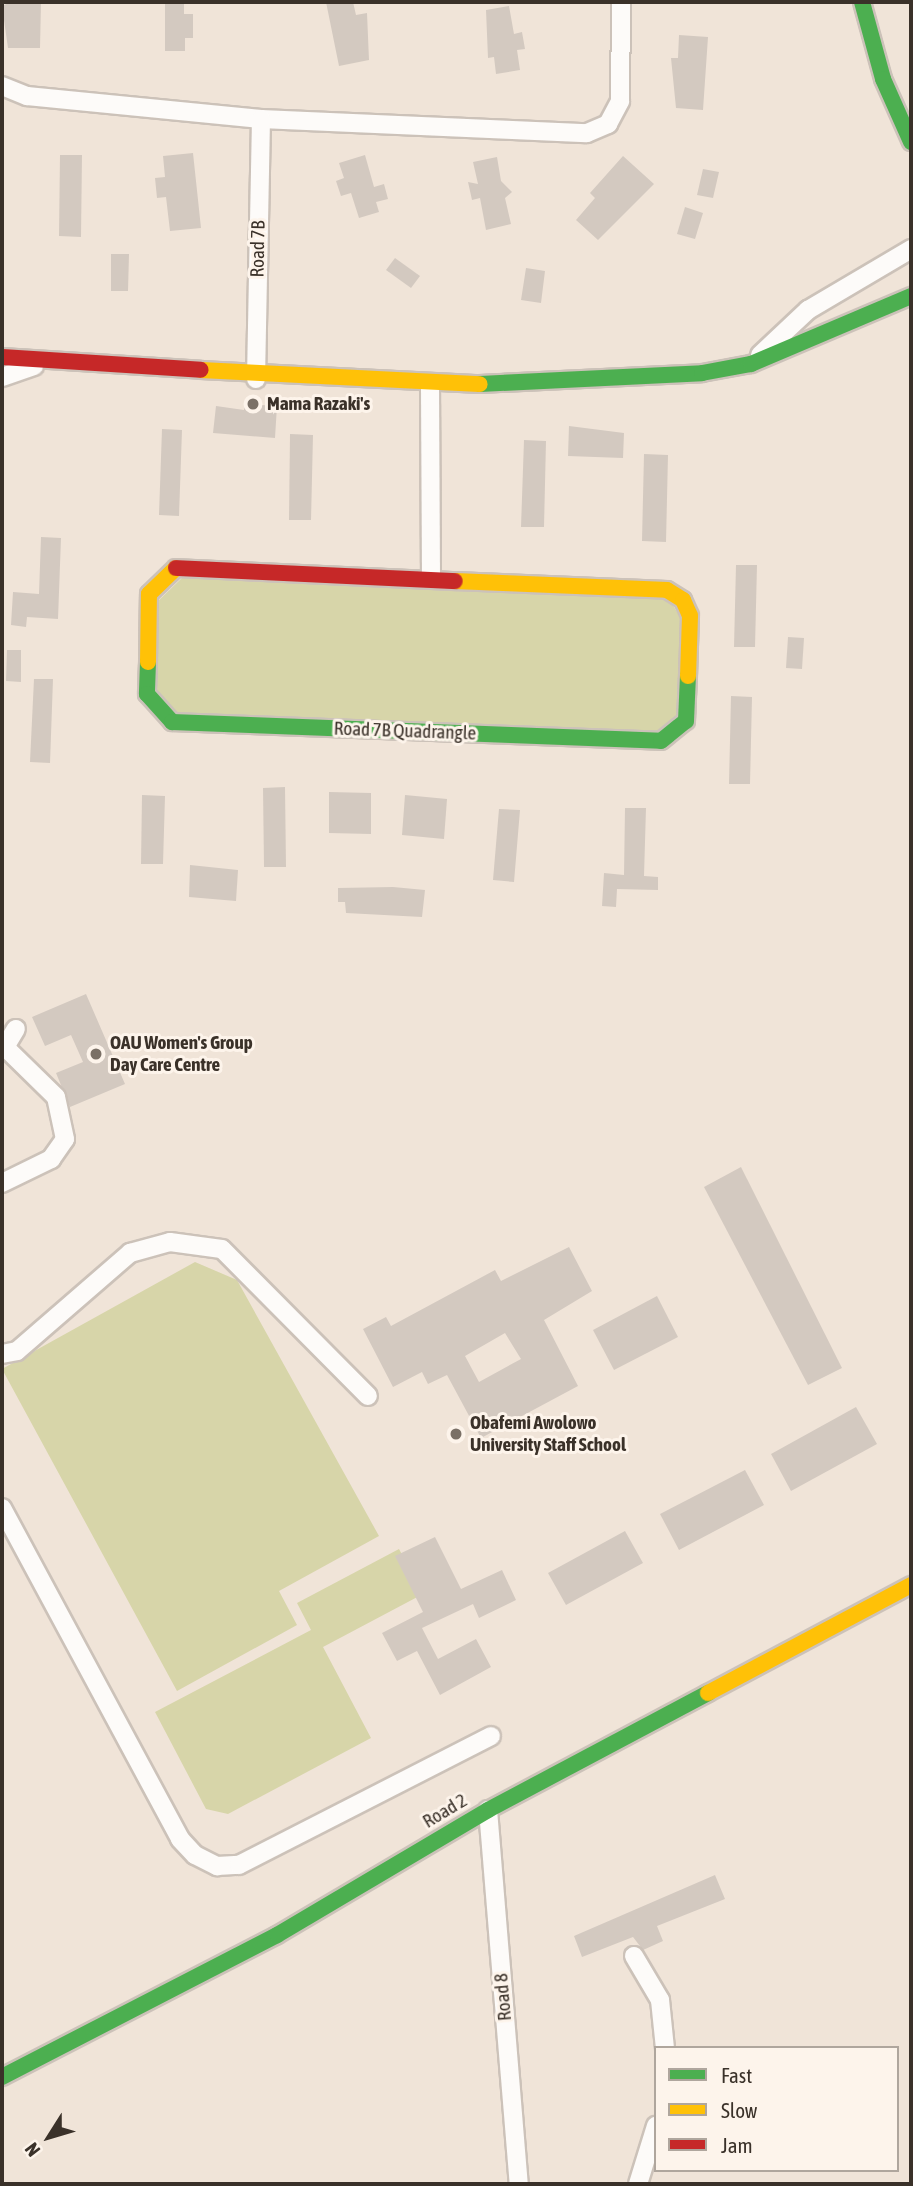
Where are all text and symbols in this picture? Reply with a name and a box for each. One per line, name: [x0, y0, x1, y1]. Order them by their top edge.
street label: Road 7B: [246, 220, 270, 278]
place label: Mama Razaki's: [267, 393, 370, 415]
marker: Mama Razaki's: [245, 396, 261, 412]
street label: Road 7B Quadrangle: [333, 717, 477, 745]
place label: OAU Women's Group Day Care Centre: [110, 1032, 253, 1076]
marker: OAU Women's Group Day Care Centre: [88, 1046, 104, 1062]
place label: Obafemi Awolowo University Staff School: [470, 1412, 626, 1456]
marker: Obafemi Awolowo University Staff School: [448, 1426, 464, 1442]
street label: Road 2: [419, 1789, 471, 1833]
street label: Road 8: [490, 1972, 516, 2022]
legend: [654, 2046, 899, 2172]
text: Fast: [721, 2063, 752, 2087]
text: Slow: [721, 2098, 757, 2122]
north arrow: [14, 2102, 84, 2172]
text: Jam: [721, 2133, 753, 2157]
text: N: [20, 2139, 44, 2161]

